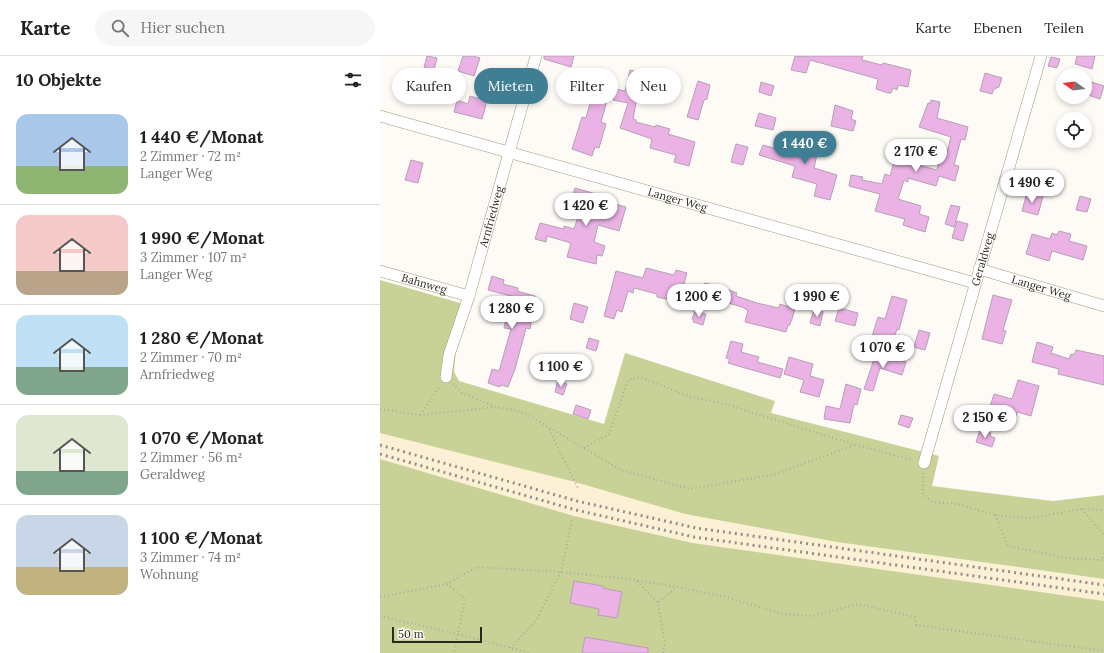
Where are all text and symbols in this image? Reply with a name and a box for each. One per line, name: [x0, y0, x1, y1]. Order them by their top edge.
search box: [95, 10, 375, 46]
text: Karte: [20, 16, 71, 40]
icon: search: [109, 17, 131, 39]
text: Hier suchen: [141, 18, 225, 37]
text: Karte: [915, 19, 951, 37]
text: Ebenen: [973, 19, 1022, 37]
text: Teilen: [1044, 19, 1084, 37]
chip: Kaufen: [392, 68, 466, 104]
chip: Mieten: [474, 68, 548, 104]
chip: Filter: [556, 68, 618, 104]
chip: Neu: [626, 68, 681, 104]
north arrow: [1056, 68, 1092, 104]
map controls: [1056, 68, 1092, 148]
text: 10 Objekte: [16, 69, 101, 91]
icon: filters: [342, 69, 364, 91]
button: locate: [1056, 112, 1092, 148]
text: 1 440 €/Monat: [140, 126, 264, 148]
icon: home: [48, 130, 96, 178]
pin: 1 440 €: [768, 131, 842, 165]
text: 1 440 €: [782, 135, 828, 152]
pin: 2 170 €: [879, 139, 953, 173]
text: 2 170 €: [894, 143, 938, 160]
text: 2 Zimmer · 72 m²: [140, 148, 241, 165]
text: Langer Weg: [140, 165, 212, 182]
pin: 1 490 €: [995, 170, 1069, 204]
text: 1 490 €: [1009, 174, 1055, 191]
street label: Arnfriedweg: [476, 183, 507, 250]
street label: Langer Weg: [646, 184, 710, 215]
pin: 1 420 €: [549, 193, 623, 227]
text: 1 420 €: [564, 197, 608, 214]
text: 1 990 €/Monat: [140, 227, 264, 249]
street label: Geraldweg: [968, 230, 997, 288]
icon: home: [48, 231, 96, 279]
text: 3 Zimmer · 107 m²: [140, 249, 247, 266]
text: Langer Weg: [140, 266, 212, 283]
street label: Bahnweg: [400, 270, 449, 297]
street label: Langer Weg: [1010, 272, 1074, 303]
pin: 1 200 €: [662, 284, 736, 318]
pin: 1 990 €: [780, 284, 854, 318]
text: 1 200 €: [676, 288, 722, 305]
text: 1 990 €: [794, 288, 840, 305]
pin: 1 280 €: [475, 296, 549, 330]
text: 1 280 €: [489, 300, 535, 317]
text: 1 280 €/Monat: [140, 327, 264, 349]
icon: home: [48, 331, 96, 379]
pin: 1 070 €: [846, 335, 920, 369]
text: 1 070 €: [860, 339, 906, 356]
text: 2 Zimmer · 70 m²: [140, 349, 242, 366]
pin: 1 100 €: [524, 354, 598, 388]
text: 1 100 €: [539, 358, 583, 375]
text: Arnfriedweg: [140, 366, 215, 383]
pin: 2 150 €: [948, 405, 1022, 439]
text: 2 150 €: [963, 409, 1007, 426]
text: 1 070 €/Monat: [140, 427, 264, 449]
icon: home: [48, 431, 96, 479]
text: 2 Zimmer · 56 m²: [140, 449, 243, 466]
text: Geraldweg: [140, 466, 205, 483]
text: 1 100 €/Monat: [140, 527, 262, 549]
icon: home: [48, 531, 96, 579]
text: 3 Zimmer · 74 m²: [140, 549, 241, 566]
text: Wohnung: [140, 566, 199, 583]
scale bar: [392, 625, 482, 644]
text: 50 m: [398, 627, 424, 641]

